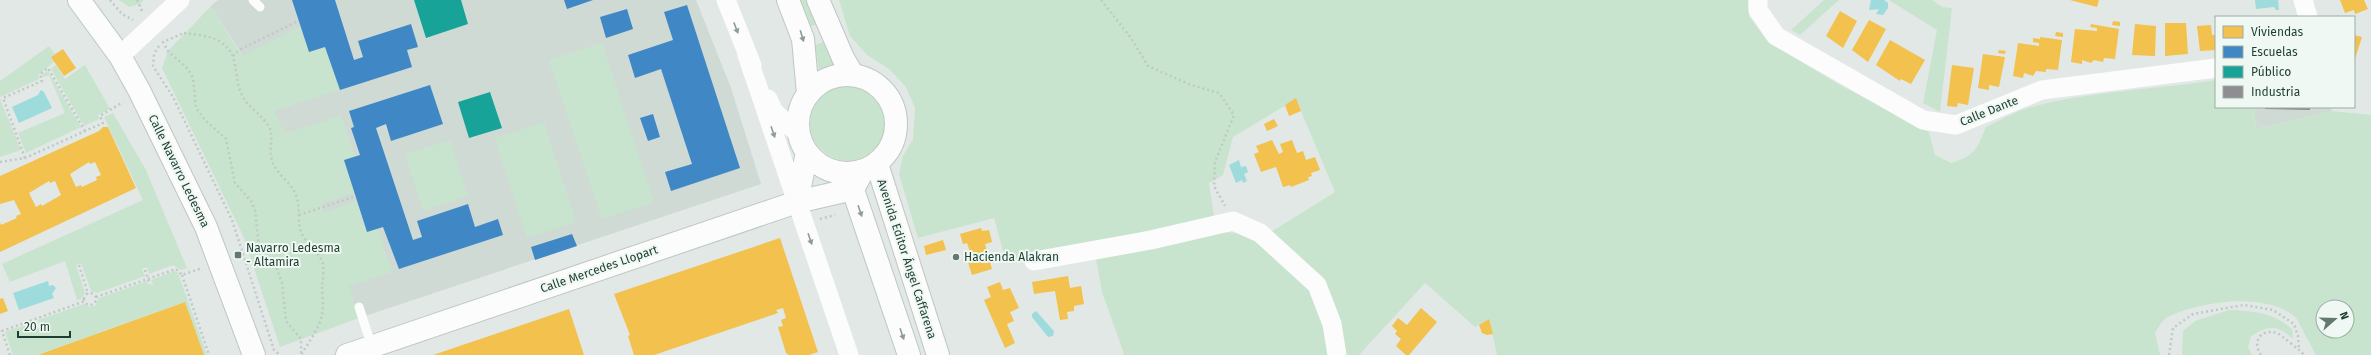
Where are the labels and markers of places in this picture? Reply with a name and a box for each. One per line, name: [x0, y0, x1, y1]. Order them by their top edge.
place label: Navarro Ledesma - Altamira: [246, 241, 340, 269]
marker: Navarro Ledesma - Altamira: [233, 250, 243, 260]
place label: Hacienda Alakran: [964, 250, 1059, 264]
marker: Hacienda Alakran: [951, 252, 961, 262]

